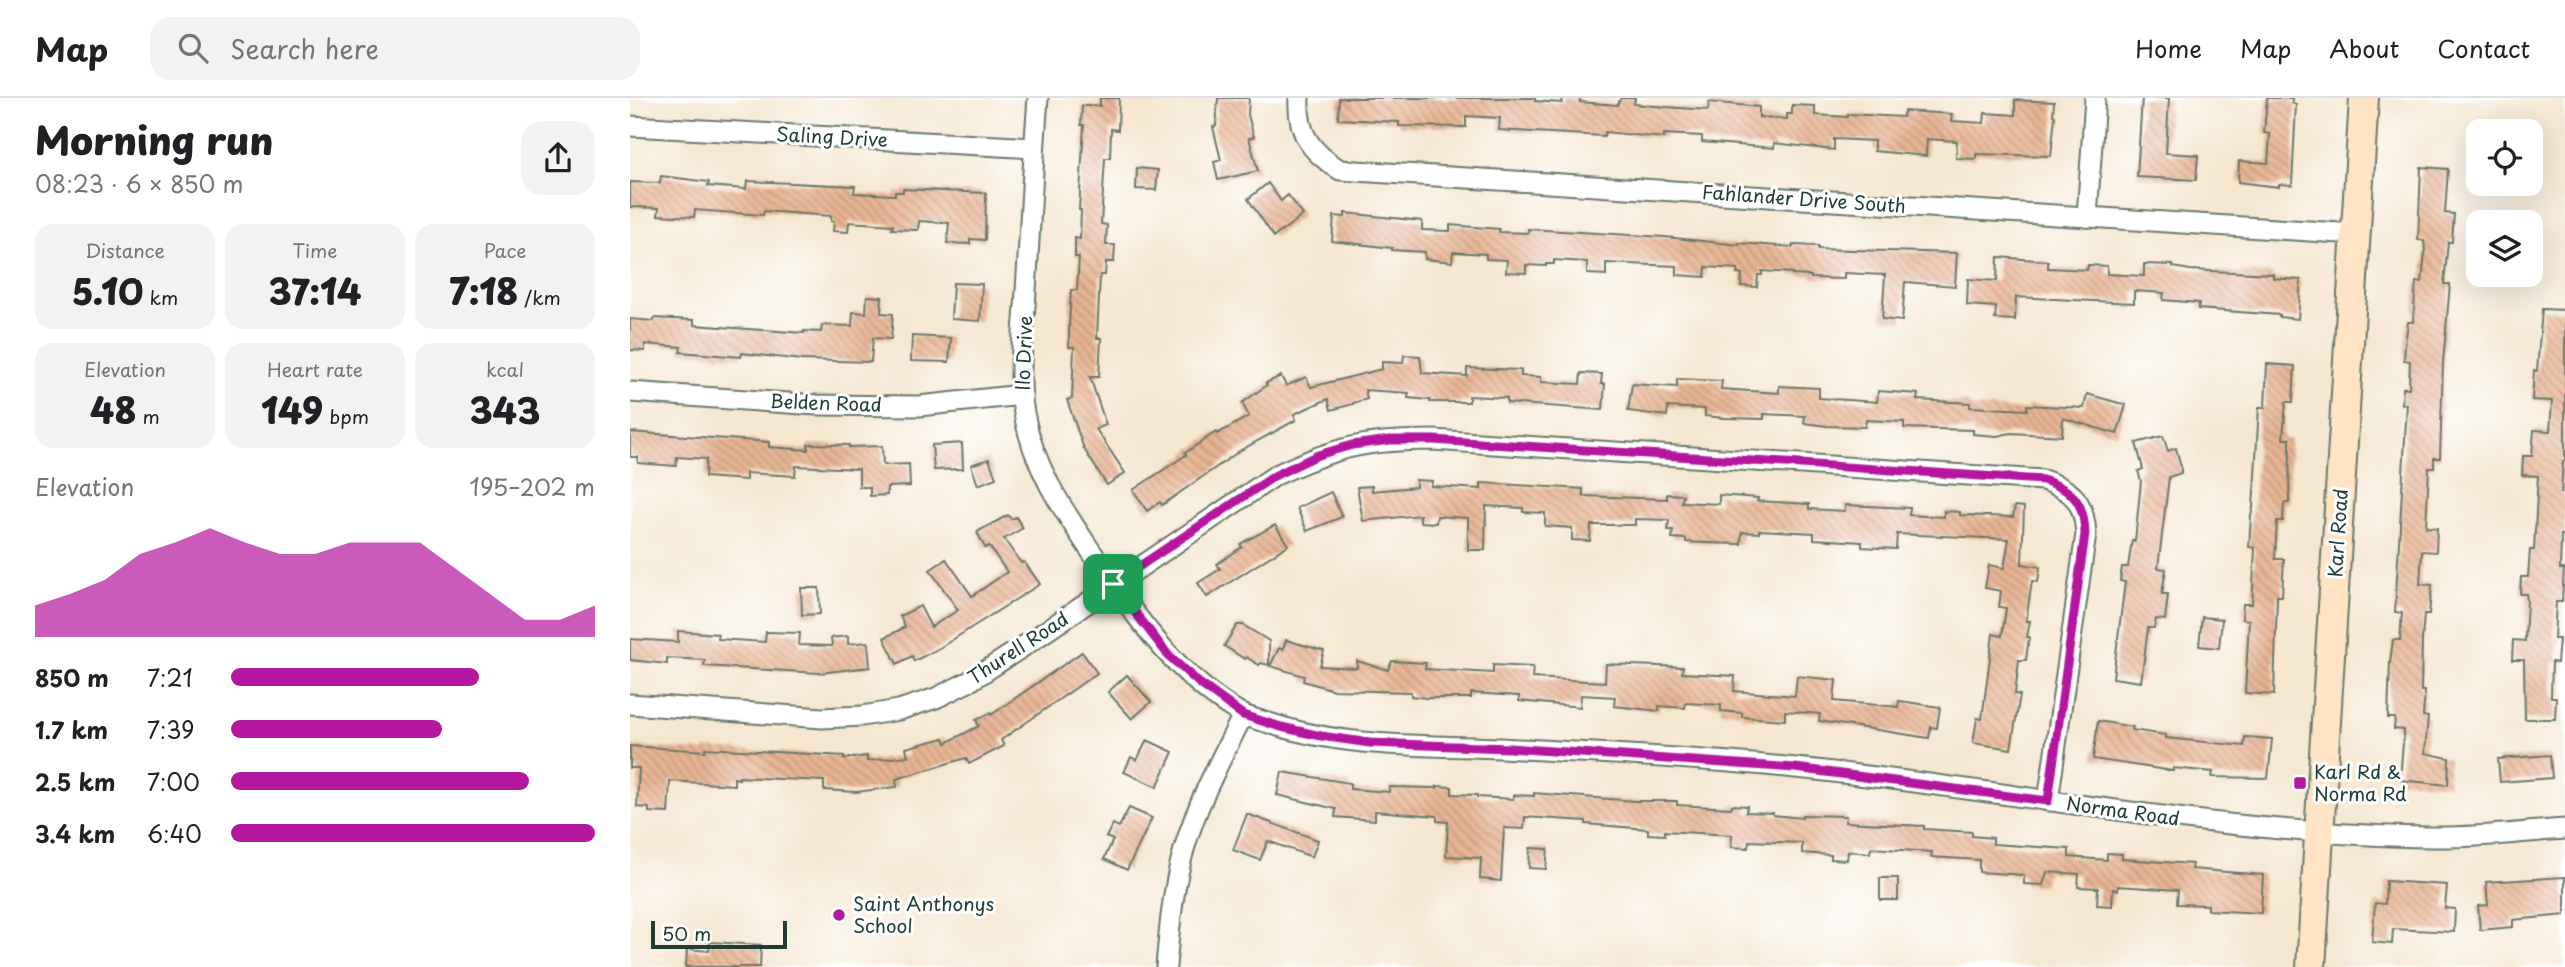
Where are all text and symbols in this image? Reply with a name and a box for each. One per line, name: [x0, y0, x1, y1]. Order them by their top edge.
search box: [150, 17, 640, 80]
text: Map: [35, 23, 108, 73]
icon: search: [174, 29, 212, 67]
text: Search here: [230, 29, 379, 68]
text: Home: [2135, 30, 2202, 66]
text: Map: [2240, 30, 2291, 66]
text: About: [2329, 30, 2399, 66]
text: Contact: [2437, 30, 2530, 66]
text: Morning run: [35, 111, 273, 168]
street label: Saling Drive: [776, 119, 889, 153]
map controls: [2466, 119, 2543, 287]
button: locate: [2466, 119, 2543, 196]
button: share: [521, 121, 595, 195]
text: 08:23 · 6 × 850 m: [35, 166, 243, 201]
street label: Fahlander Drive South: [1701, 177, 1907, 219]
button: layers: [2466, 210, 2543, 287]
text: Distance: [85, 236, 165, 264]
text: Time: [293, 236, 337, 264]
text: Pace: [484, 236, 526, 264]
text: 5.10: [72, 264, 143, 317]
text: 37:14: [269, 264, 361, 317]
text: 7:18: [449, 264, 518, 317]
text: km: [143, 283, 178, 311]
text: /km: [518, 283, 561, 311]
street label: Ilo Drive: [1008, 315, 1038, 391]
text: Elevation: [84, 355, 166, 383]
text: Heart rate: [267, 355, 363, 383]
text: kcal: [486, 355, 524, 383]
text: 48: [90, 383, 136, 436]
text: 149: [261, 383, 323, 436]
text: 343: [470, 383, 540, 436]
street label: Belden Road: [770, 386, 882, 418]
text: m: [136, 402, 160, 430]
text: bpm: [323, 402, 369, 430]
text: Elevation: [35, 469, 134, 504]
text: 195–202 m: [470, 469, 595, 504]
street label: Karl Road: [2320, 488, 2354, 578]
pin: [1083, 554, 1143, 614]
icon: arrive: [1094, 565, 1132, 603]
street label: Thurell Road: [961, 604, 1073, 690]
text: 850 m: [35, 660, 109, 695]
text: 7:21: [147, 660, 193, 695]
text: 1.7 km: [35, 712, 108, 747]
text: 7:39: [147, 712, 194, 747]
place label: Karl Rd & Norma Rd: [2314, 757, 2407, 807]
text: 2.5 km: [35, 764, 115, 799]
text: 7:00: [147, 764, 200, 799]
marker: Karl Rd & Norma Rd: [2292, 775, 2308, 791]
street label: Norma Road: [2065, 788, 2182, 832]
text: 3.4 km: [35, 816, 115, 851]
text: 6:40: [147, 816, 202, 851]
place label: Saint Anthonys School: [853, 889, 994, 939]
marker: Saint Anthonys School: [831, 907, 847, 923]
scale bar: [651, 918, 788, 950]
text: 50 m: [662, 919, 711, 947]

